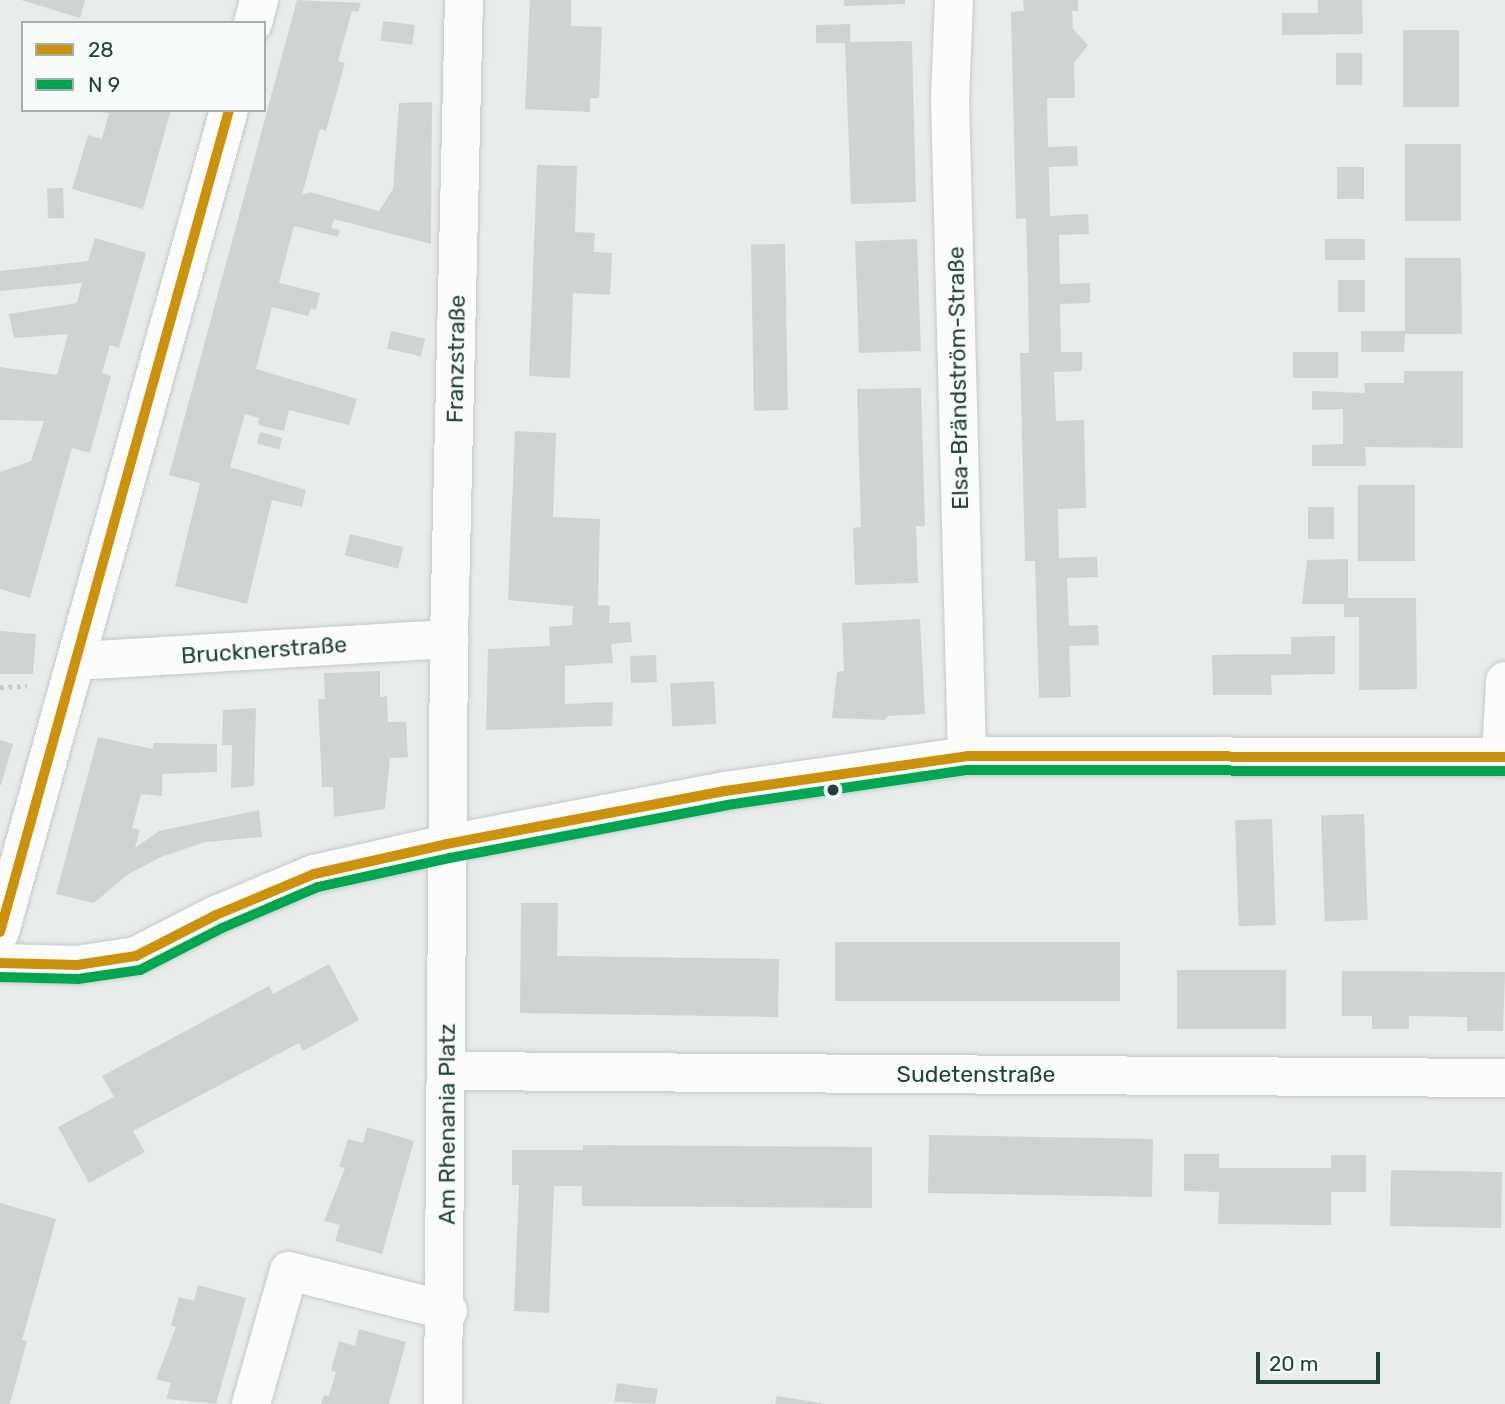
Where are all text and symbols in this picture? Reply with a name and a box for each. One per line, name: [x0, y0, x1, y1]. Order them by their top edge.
legend: [21, 21, 266, 112]
text: 28: [88, 37, 114, 62]
text: N 9: [88, 72, 120, 97]
street label: Elsa-Brändström-Straße: [942, 246, 974, 510]
street label: Franzstraße: [441, 295, 471, 423]
street label: Brucknerstraße: [180, 630, 348, 670]
unlabelled marker: [826, 783, 840, 797]
street label: Am Rhenania Platz: [433, 1023, 461, 1225]
street label: Sudetenstraße: [897, 1060, 1055, 1088]
scale bar: [1260, 1338, 1384, 1382]
text: 20 m: [1269, 1351, 1318, 1376]

